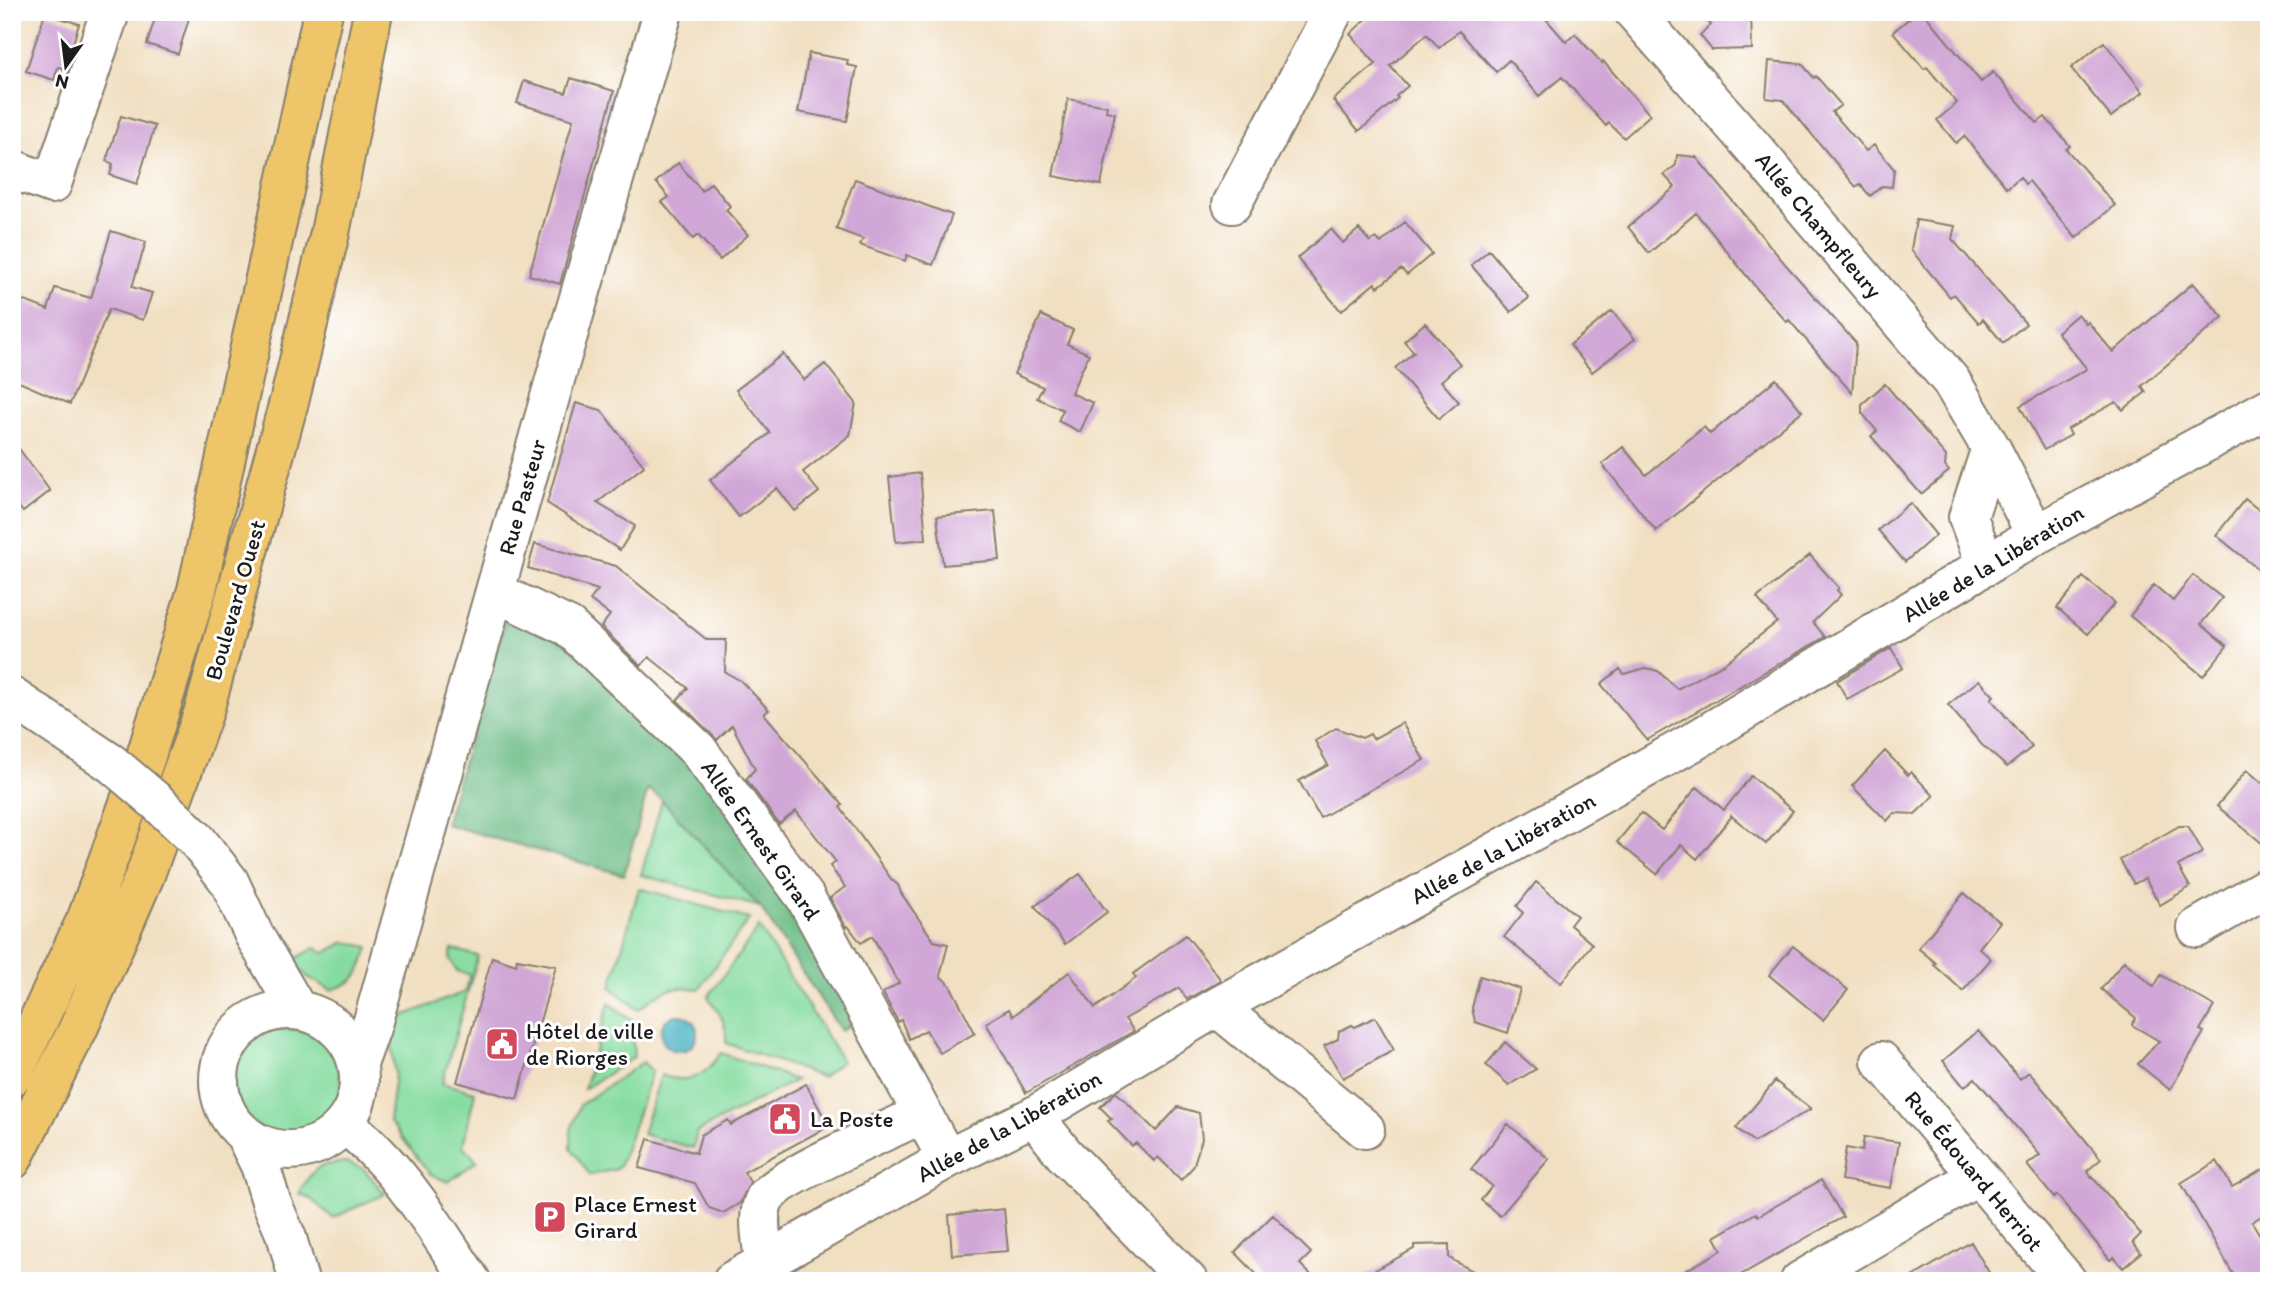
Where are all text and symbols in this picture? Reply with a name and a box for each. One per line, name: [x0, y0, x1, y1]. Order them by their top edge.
north arrow: [32, 32, 102, 102]
text: N: [53, 69, 71, 95]
street label: Allée Champfleury: [1750, 146, 1888, 304]
street label: Rue Pasteur: [492, 436, 552, 558]
street label: Allée de la Libération: [1897, 498, 2089, 628]
street label: Boulevard Ouest: [199, 516, 271, 683]
street label: Allée Ernest Girard: [695, 755, 827, 926]
street label: Allée de la Libération: [1406, 786, 1600, 910]
place label: Hôtel de ville de Riorges: [526, 1017, 654, 1071]
public building icon: Hôtel de ville de Riorges: [483, 1025, 521, 1063]
street label: Allée de la Libération: [912, 1064, 1106, 1188]
street label: Rue Édouard Herriot: [1899, 1085, 2050, 1257]
public building icon: La Poste: [766, 1100, 804, 1138]
place label: La Poste: [810, 1105, 894, 1133]
place label: Place Ernest Girard: [574, 1190, 697, 1244]
parking icon: Place Ernest Girard: [531, 1198, 569, 1236]

